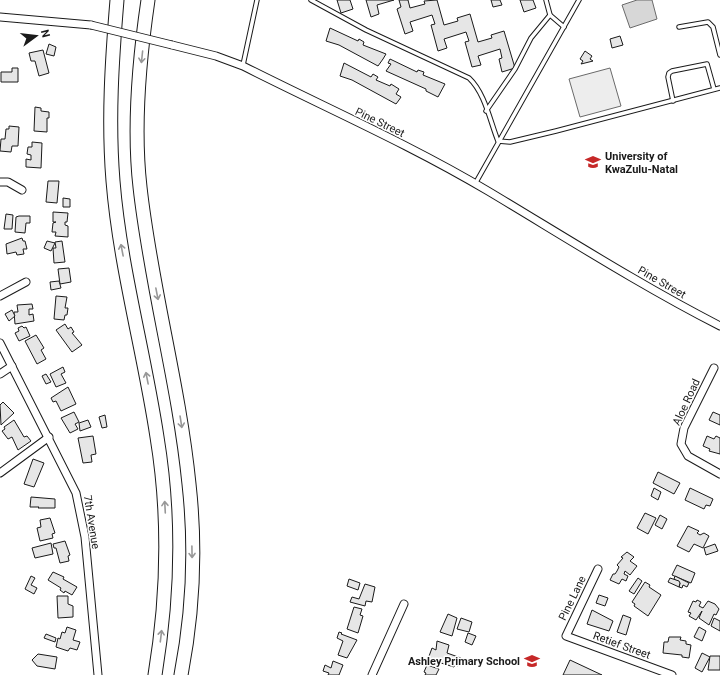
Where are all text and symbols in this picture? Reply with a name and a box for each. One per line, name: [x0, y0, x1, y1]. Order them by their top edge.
north arrow: [16, 16, 56, 56]
text: N: [38, 28, 53, 39]
one-way arrow: [138, 50, 146, 63]
street label: Pine Street: [353, 105, 407, 140]
place label: University of KwaZulu-Natal: [605, 150, 678, 176]
school or university icon: University of KwaZulu-Natal: [584, 153, 602, 171]
one-way arrow: [118, 244, 126, 257]
street label: Pine Street: [635, 263, 688, 302]
one-way arrow: [154, 288, 162, 301]
one-way arrow: [143, 372, 151, 385]
street label: Aloe Road: [670, 377, 703, 428]
one-way arrow: [177, 415, 185, 428]
street label: 7th Avenue: [81, 494, 102, 550]
one-way arrow: [161, 501, 168, 514]
one-way arrow: [188, 545, 196, 558]
street label: Pine Lane: [556, 574, 589, 623]
street label: Retief Street: [591, 629, 653, 662]
one-way arrow: [157, 630, 165, 643]
school or university icon: Ashley Primary School: [523, 652, 541, 670]
place label: Ashley Primary School: [408, 655, 520, 668]

